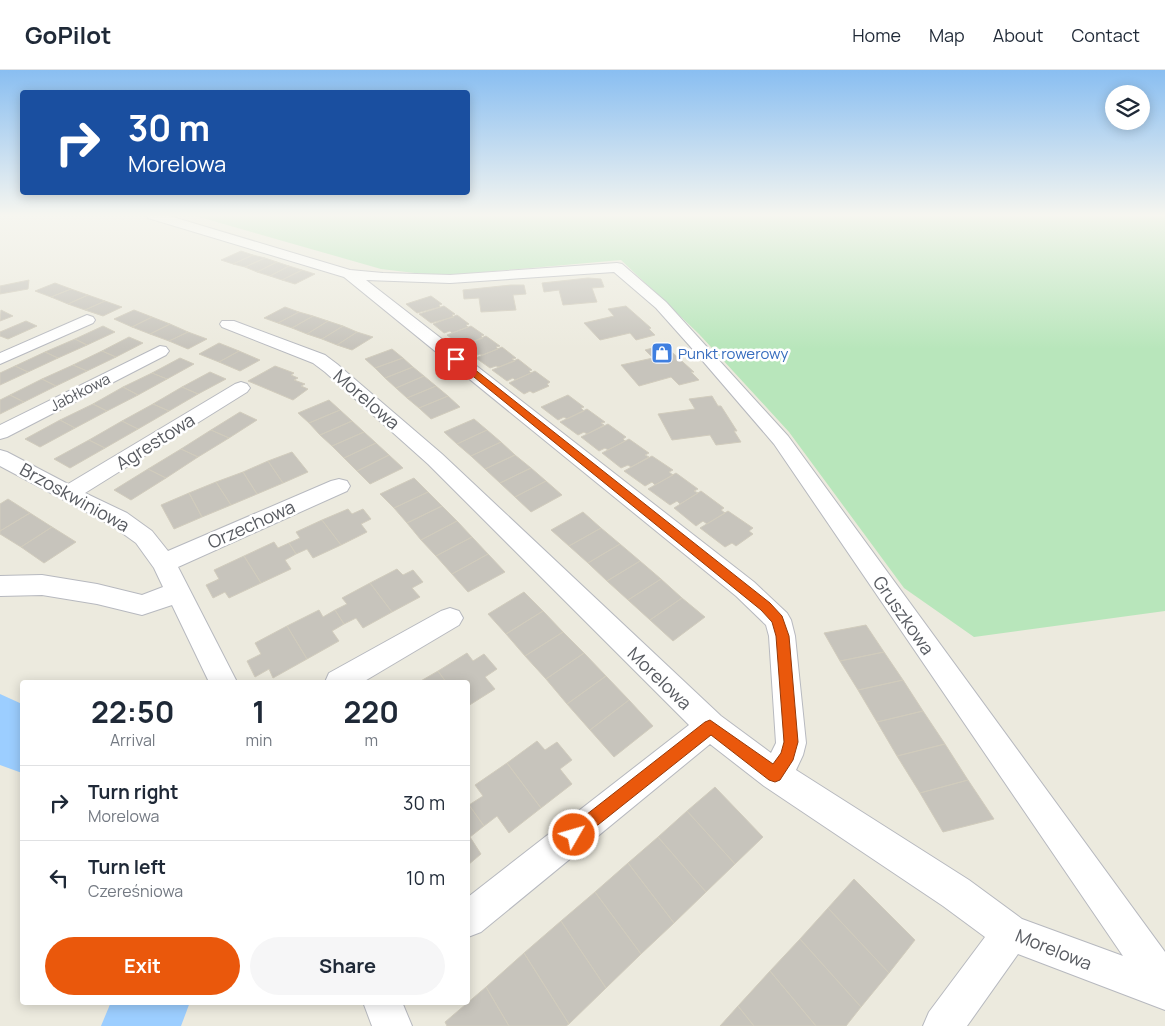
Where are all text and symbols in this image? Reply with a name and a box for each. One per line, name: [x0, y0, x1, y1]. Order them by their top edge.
text: GoPilot: [25, 18, 111, 51]
text: Home: [852, 23, 901, 47]
text: Map: [929, 23, 965, 47]
text: About: [993, 23, 1043, 47]
text: Contact: [1071, 23, 1140, 47]
map controls: [1105, 85, 1150, 130]
button: layers: [1105, 85, 1150, 130]
text: 30 m: [128, 104, 210, 152]
icon: right: [45, 110, 110, 175]
text: Morelowa: [128, 149, 226, 179]
pin: [435, 338, 477, 380]
shop icon: Punkt rowerowy: [650, 341, 674, 365]
place label: Punkt rowerowy: [678, 343, 788, 364]
icon: arrive: [442, 345, 470, 373]
street label: Morelowa: [329, 364, 405, 434]
street label: Jabłkowa: [46, 368, 114, 416]
street label: Agrestowa: [111, 407, 199, 475]
street label: Brzoskwiniowa: [16, 457, 134, 537]
street label: Orzechowa: [204, 494, 298, 554]
street label: Gruszkowa: [868, 571, 940, 659]
street label: Morelowa: [623, 641, 697, 715]
text: 22:50: [91, 691, 174, 732]
text: 1: [252, 691, 265, 732]
text: 220: [343, 691, 399, 732]
text: Arrival: [110, 729, 156, 751]
text: min: [246, 729, 272, 751]
text: m: [364, 729, 378, 751]
text: Turn right: [88, 779, 178, 805]
icon: right: [45, 789, 73, 817]
text: 30 m: [403, 790, 445, 816]
text: Morelowa: [88, 805, 159, 827]
position arrow: [547, 808, 599, 860]
text: Turn left: [88, 854, 166, 880]
icon: left: [45, 864, 73, 892]
text: 10 m: [406, 865, 445, 891]
text: Czereśniowa: [88, 880, 183, 902]
street label: Morelowa: [1012, 923, 1096, 975]
button: Exit: [45, 937, 240, 995]
button: Share: [250, 937, 445, 995]

